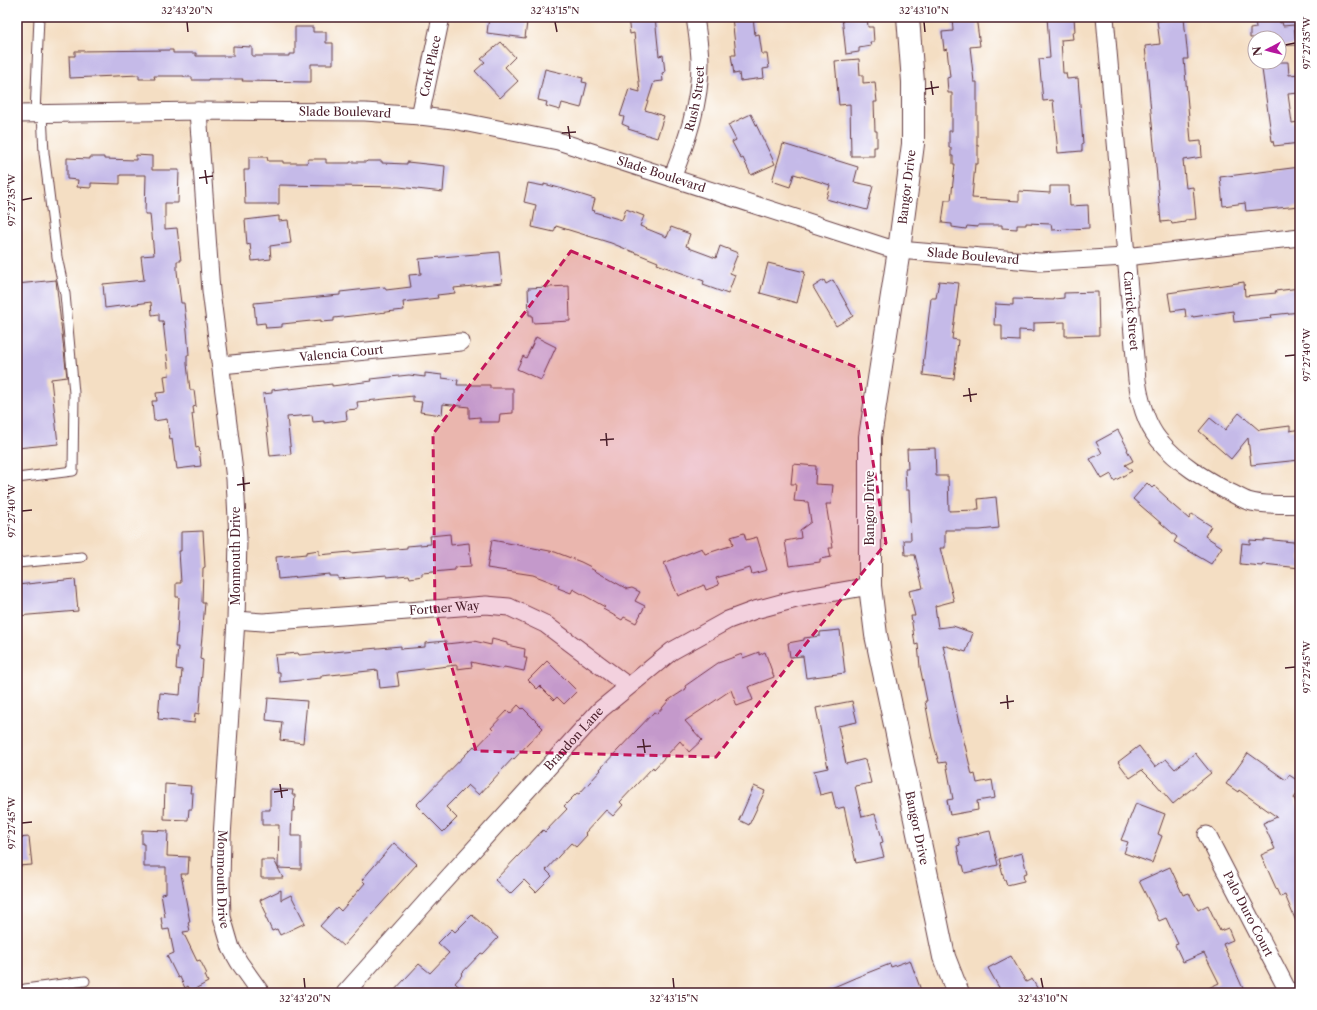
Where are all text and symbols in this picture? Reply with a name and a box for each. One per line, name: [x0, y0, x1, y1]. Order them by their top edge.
text: 32°43'20"N: [161, 4, 213, 17]
text: 32°43'15"N: [531, 4, 579, 17]
text: 32°43'10"N: [899, 4, 949, 17]
text: 97°27'35"W: [1300, 16, 1313, 69]
north arrow: [1247, 30, 1287, 70]
street label: Cork Place: [416, 34, 444, 98]
text: N: [1249, 45, 1265, 57]
street label: Rush Street: [681, 65, 707, 133]
street label: Slade Boulevard: [299, 104, 392, 121]
street label: Bangor Drive: [894, 149, 919, 225]
street label: Slade Boulevard: [615, 153, 708, 196]
text: 97°27'35"W: [5, 173, 18, 226]
street label: Slade Boulevard: [927, 244, 1021, 267]
street label: Carrick Street: [1120, 270, 1142, 352]
text: 97°27'40"W: [1300, 327, 1313, 382]
street label: Valencia Court: [298, 341, 385, 365]
street label: Bangor Drive: [862, 470, 877, 546]
text: 97°27'40"W: [5, 483, 18, 538]
street label: Monmouth Drive: [228, 506, 243, 605]
street label: Fortner Way: [409, 597, 480, 618]
text: 97°27'45"W: [1300, 640, 1313, 693]
street label: Brandon Lane: [541, 703, 606, 774]
street label: Bangor Drive: [902, 790, 933, 866]
text: 97°27'45"W: [5, 796, 18, 849]
street label: Monmouth Drive: [214, 830, 233, 931]
street label: Palo Duro Court: [1220, 869, 1277, 960]
text: 32°43'20"N: [279, 992, 331, 1005]
text: 32°43'15"N: [650, 992, 698, 1005]
text: 32°43'10"N: [1018, 992, 1068, 1005]

